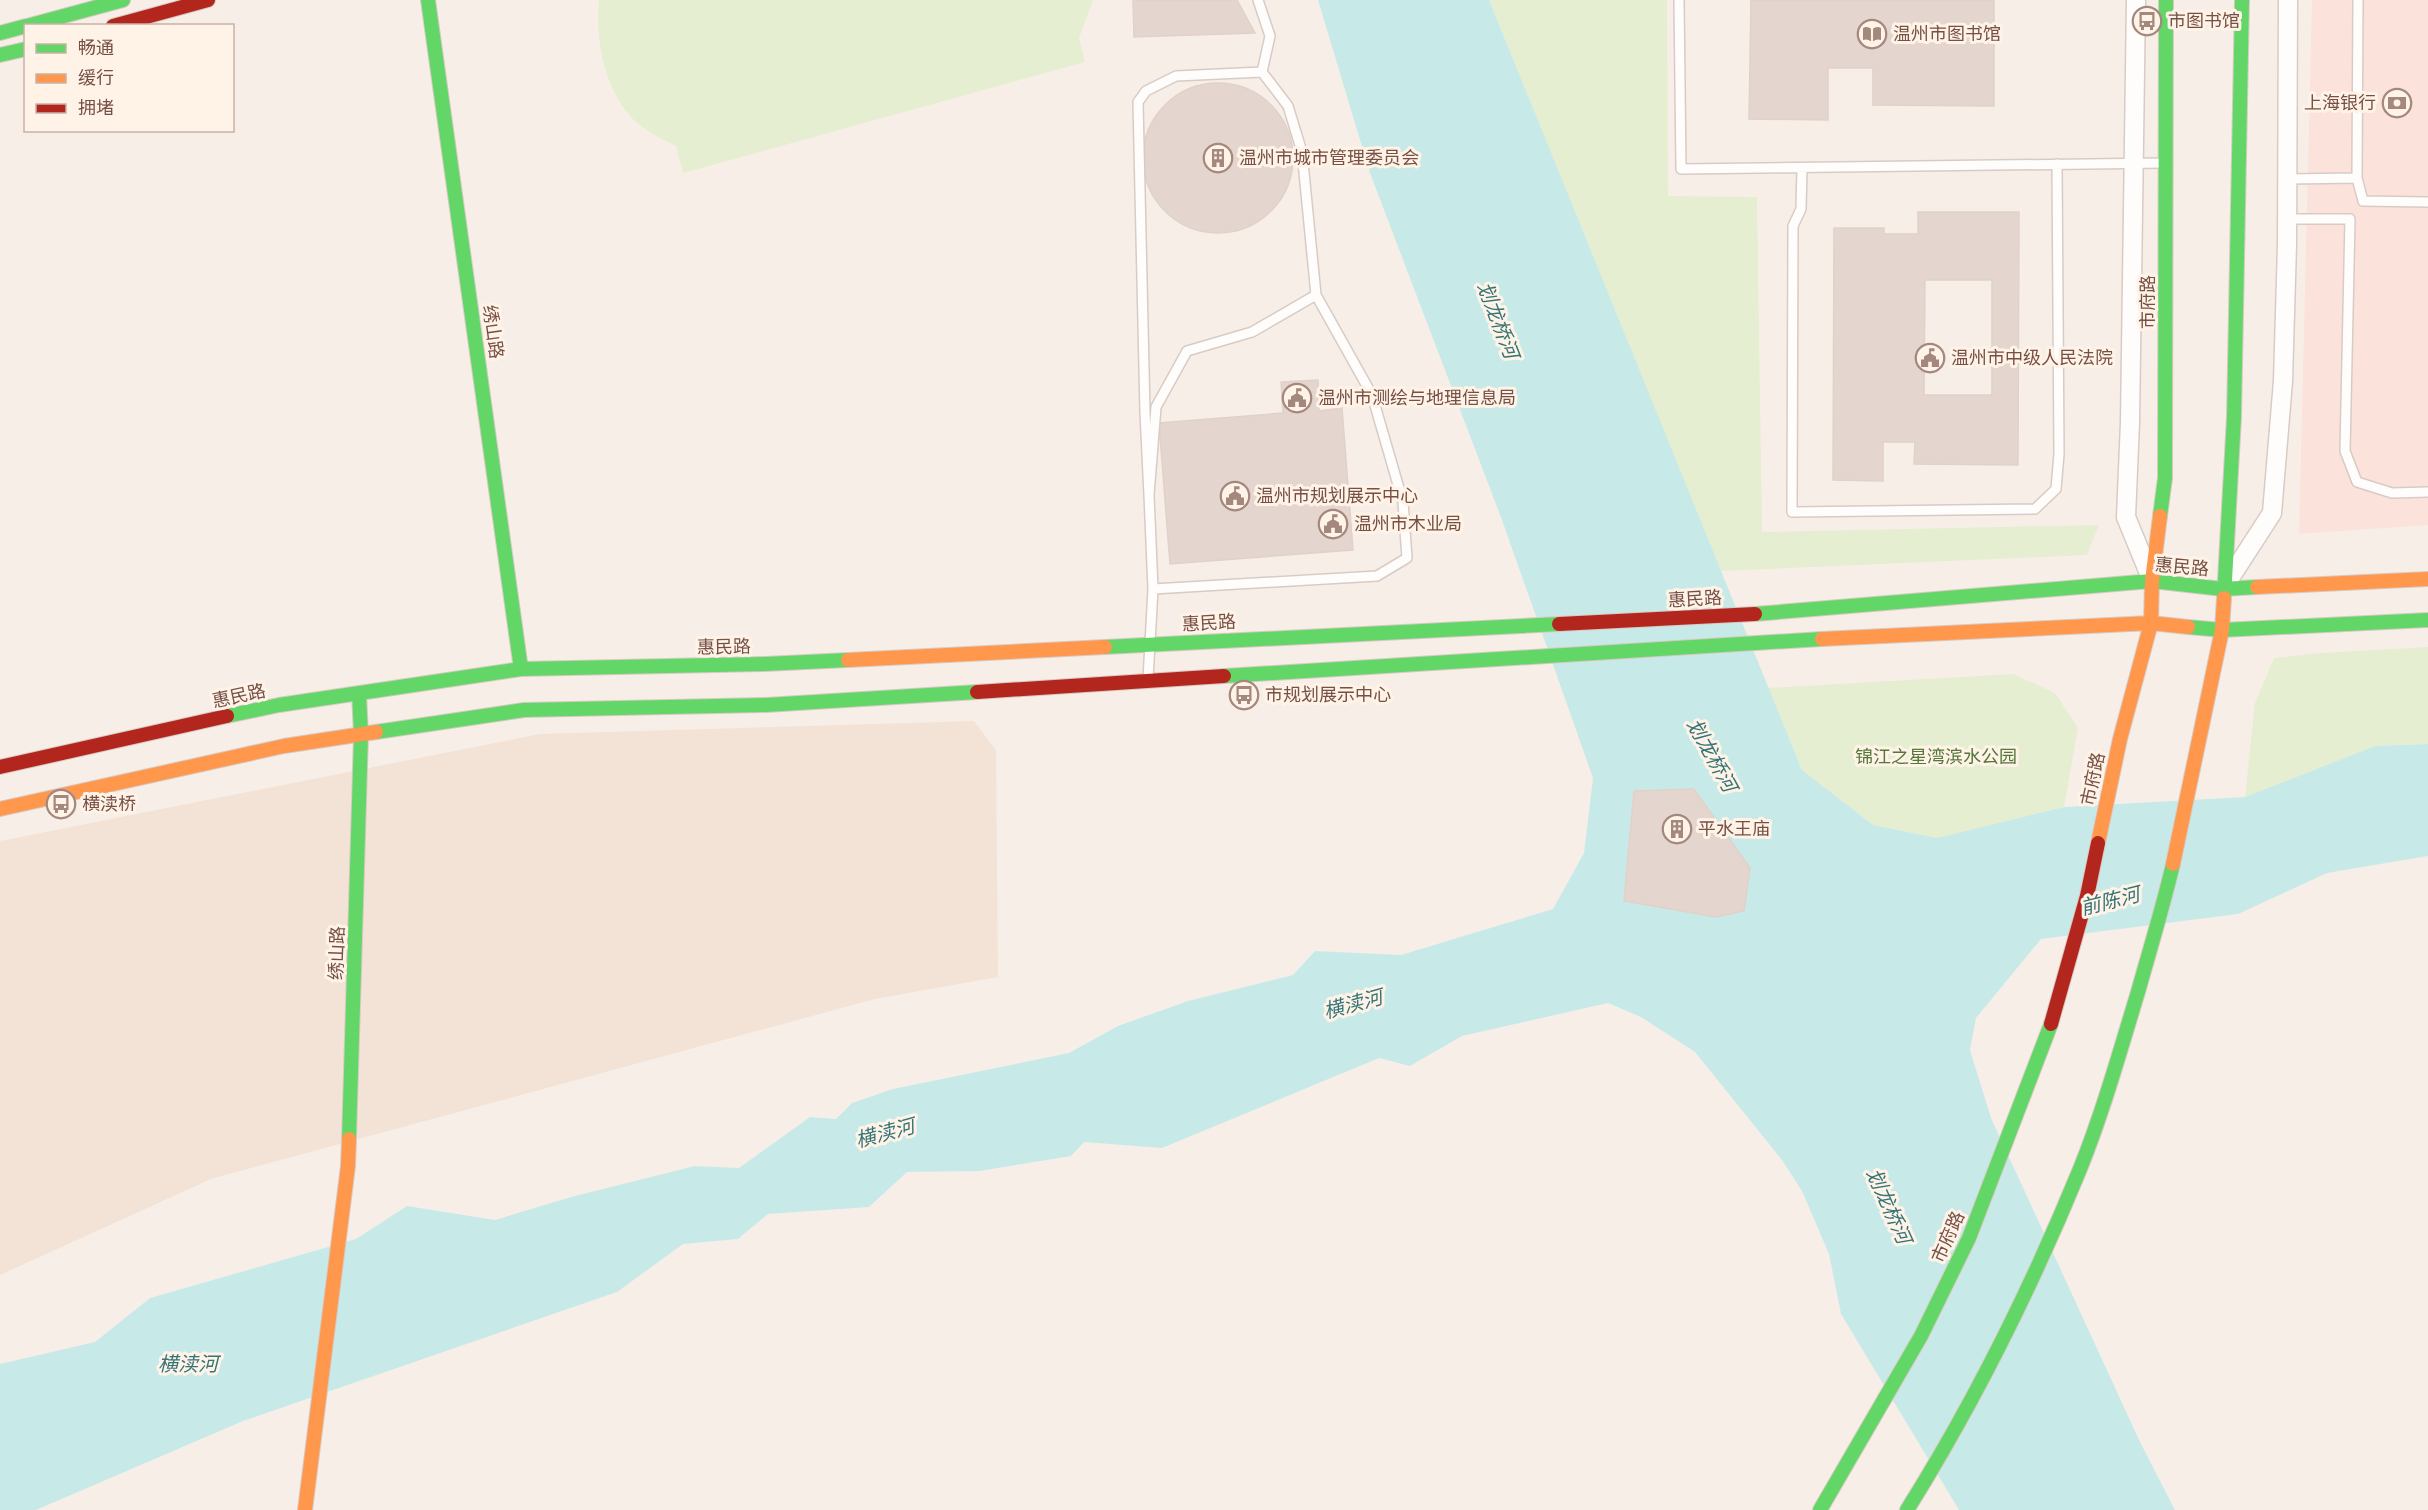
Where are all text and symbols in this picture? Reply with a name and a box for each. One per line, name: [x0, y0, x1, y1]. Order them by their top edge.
bus stop icon: 市图书馆: [2131, 5, 2163, 37]
place label: 市图书馆: [2168, 9, 2240, 31]
library icon: 温州市图书馆: [1856, 18, 1888, 50]
place label: 温州市图书馆: [1893, 22, 2001, 44]
legend: [24, 24, 234, 132]
text: 畅通: [78, 36, 114, 58]
text: 缓行: [78, 66, 114, 88]
bank icon: 上海银行: [2381, 87, 2413, 119]
place label: 上海银行: [2304, 91, 2376, 113]
text: 拥堵: [78, 96, 114, 118]
building icon: 温州市城市管理委员会: [1202, 142, 1234, 174]
place label: 温州市城市管理委员会: [1239, 146, 1419, 168]
street label: 市府路: [2136, 275, 2158, 329]
water label: 划龙桥河: [1473, 278, 1526, 365]
street label: 绣山路: [479, 304, 509, 360]
public building icon: 温州市中级人民法院: [1914, 342, 1946, 374]
place label: 温州市中级人民法院: [1951, 346, 2113, 368]
public building icon: 温州市测绘与地理信息局: [1281, 382, 1313, 414]
place label: 温州市测绘与地理信息局: [1318, 386, 1516, 408]
public building icon: 温州市规划展示中心: [1219, 480, 1251, 512]
place label: 温州市规划展示中心: [1256, 484, 1418, 506]
public building icon: 温州市木业局: [1317, 508, 1349, 540]
place label: 温州市木业局: [1354, 512, 1462, 534]
street label: 惠民路: [2154, 553, 2210, 579]
street label: 惠民路: [1667, 586, 1722, 610]
street label: 惠民路: [1181, 610, 1236, 634]
street label: 惠民路: [697, 635, 751, 657]
street label: 惠民路: [210, 679, 267, 711]
bus stop icon: 市规划展示中心: [1228, 679, 1260, 711]
place label: 市规划展示中心: [1265, 683, 1391, 705]
water label: 划龙桥河: [1683, 714, 1745, 799]
park label: 锦江之星湾滨水公园: [1855, 745, 2017, 767]
street label: 市府路: [2076, 750, 2108, 807]
bus stop icon: 横渎桥: [45, 788, 77, 820]
place label: 横渎桥: [82, 792, 136, 814]
building icon: 平水王庙: [1661, 813, 1693, 845]
place label: 平水王庙: [1698, 817, 1770, 839]
water label: 前陈河: [2078, 880, 2146, 919]
street label: 绣山路: [324, 926, 348, 980]
water label: 横渎河: [1321, 983, 1389, 1022]
water label: 横渎河: [853, 1112, 921, 1151]
water label: 划龙桥河: [1863, 1164, 1919, 1251]
street label: 市府路: [1926, 1207, 1968, 1266]
water label: 横渎河: [158, 1351, 222, 1375]

